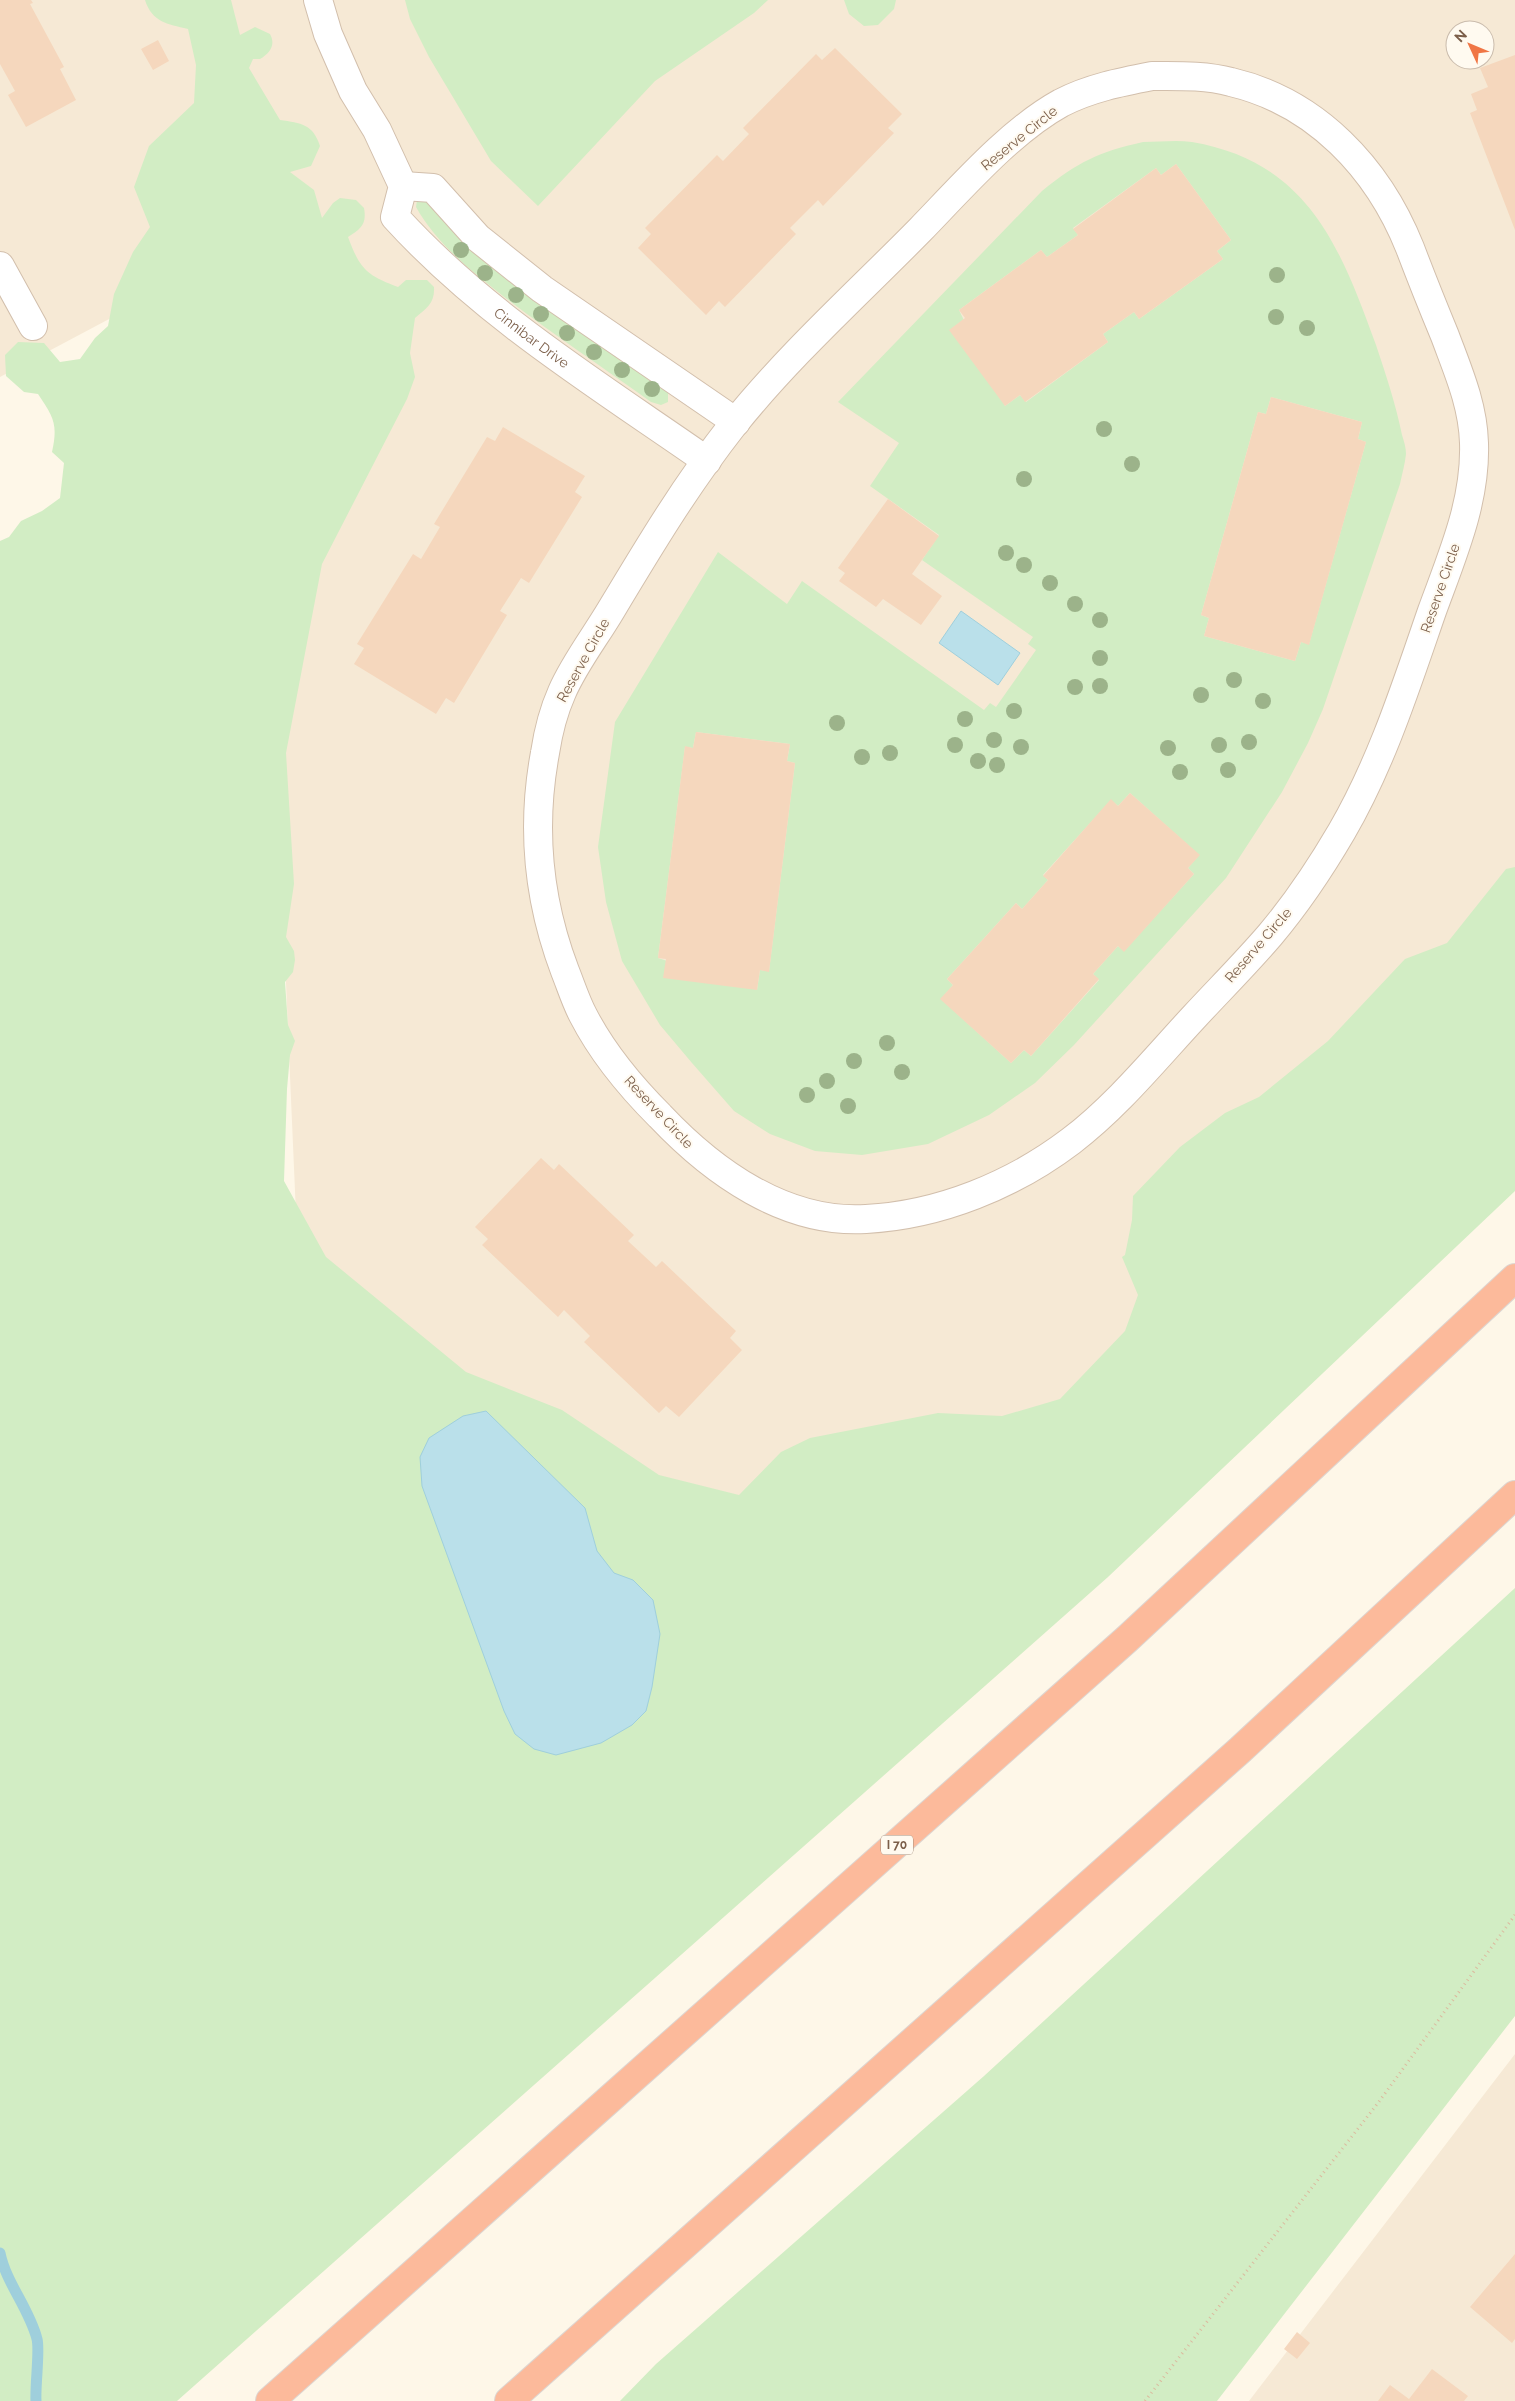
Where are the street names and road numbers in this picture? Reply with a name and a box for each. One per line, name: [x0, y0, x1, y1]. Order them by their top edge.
street label: Reserve Circle: [978, 102, 1060, 174]
street label: Cinnibar Drive: [491, 304, 572, 371]
street label: Reserve Circle: [1417, 541, 1463, 635]
street label: Reserve Circle: [553, 615, 613, 705]
street label: Reserve Circle: [1221, 905, 1295, 985]
street label: Reserve Circle: [621, 1073, 697, 1151]
road number: I 70: [881, 1836, 913, 1854]

